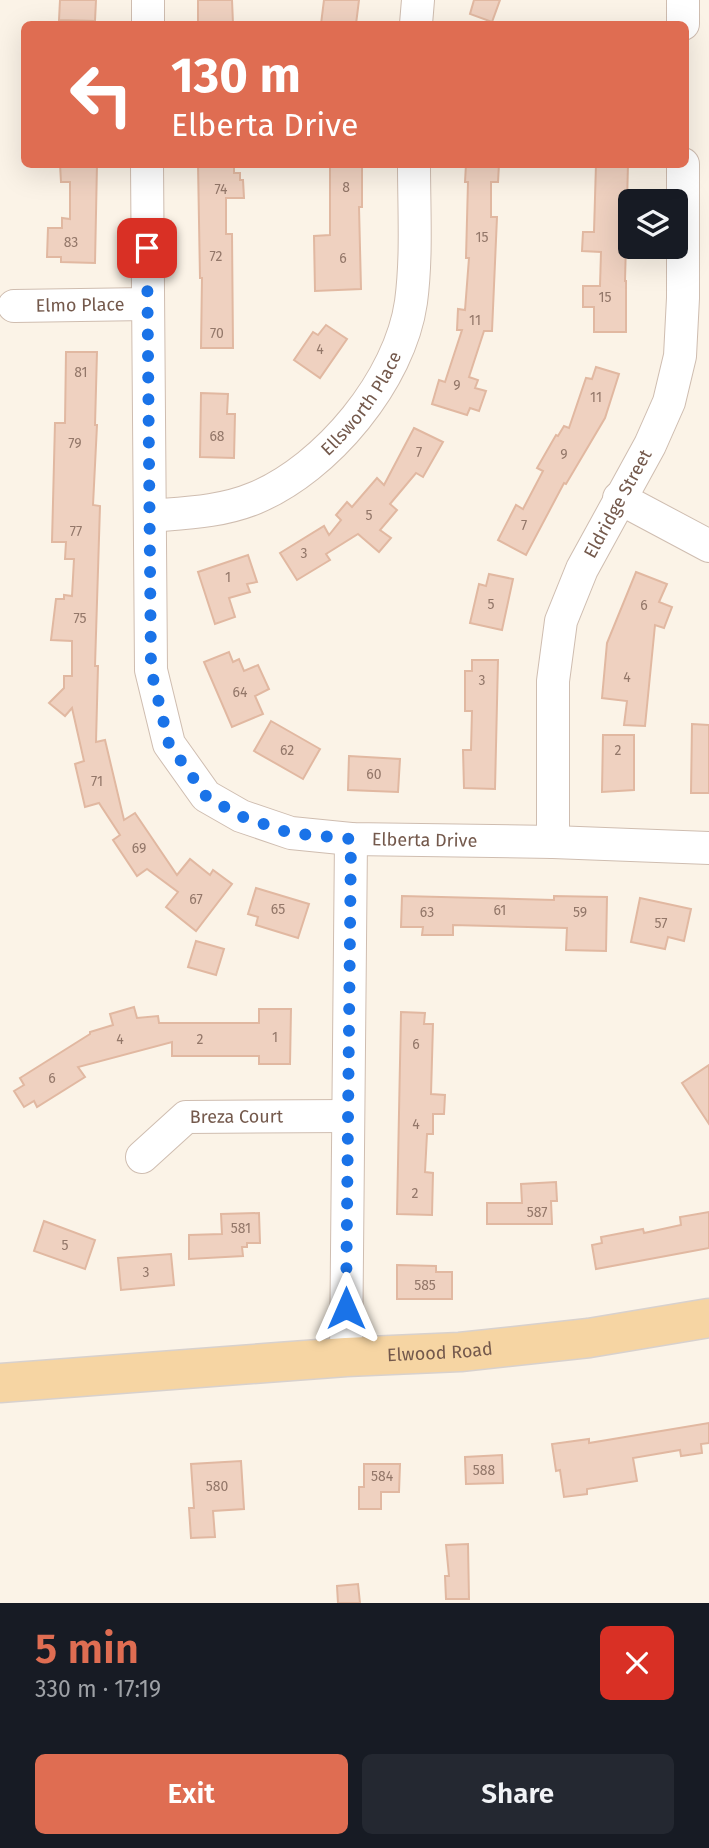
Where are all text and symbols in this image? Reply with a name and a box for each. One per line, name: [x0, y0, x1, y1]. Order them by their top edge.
text: 130 m: [171, 46, 301, 105]
icon: left: [56, 49, 147, 140]
text: Elberta Drive: [171, 106, 358, 144]
house number: 8: [342, 179, 350, 196]
house number: 74: [214, 181, 228, 198]
map controls: [618, 189, 688, 259]
button: layers: [618, 189, 688, 259]
pin: [117, 218, 177, 278]
icon: arrive: [128, 229, 166, 267]
house number: 15: [475, 229, 489, 246]
house number: 83: [64, 234, 78, 251]
house number: 72: [210, 248, 223, 265]
house number: 6: [339, 250, 347, 267]
house number: 15: [598, 289, 612, 306]
street label: Elmo Place: [35, 293, 125, 317]
house number: 11: [469, 312, 481, 329]
house number: 70: [210, 325, 224, 342]
house number: 4: [316, 341, 324, 358]
street label: Ellsworth Place: [316, 348, 406, 460]
house number: 81: [74, 364, 88, 381]
house number: 9: [453, 377, 461, 394]
house number: 11: [590, 389, 602, 406]
house number: 68: [209, 428, 225, 445]
house number: 79: [68, 435, 82, 452]
house number: 7: [416, 444, 422, 461]
street label: Eldridge Street: [579, 445, 657, 562]
house number: 9: [560, 446, 568, 463]
house number: 5: [365, 507, 373, 524]
house number: 7: [521, 517, 527, 534]
house number: 77: [70, 523, 82, 540]
house number: 3: [301, 545, 308, 562]
house number: 1: [225, 569, 231, 586]
house number: 5: [487, 596, 495, 613]
house number: 6: [640, 597, 648, 614]
house number: 75: [73, 610, 87, 627]
house number: 4: [623, 669, 631, 686]
house number: 3: [479, 672, 486, 689]
house number: 64: [233, 684, 248, 701]
house number: 62: [280, 742, 294, 759]
house number: 2: [615, 742, 622, 759]
house number: 60: [366, 766, 382, 783]
house number: 71: [91, 773, 103, 790]
street label: Elberta Drive: [372, 828, 477, 852]
house number: 69: [132, 840, 146, 857]
house number: 67: [189, 891, 203, 908]
house number: 65: [271, 901, 285, 918]
house number: 61: [494, 902, 506, 919]
house number: 63: [420, 904, 434, 921]
house number: 59: [573, 904, 587, 921]
house number: 57: [655, 915, 667, 932]
house number: 1: [272, 1029, 278, 1046]
house number: 4: [116, 1031, 124, 1048]
house number: 2: [197, 1031, 204, 1048]
house number: 6: [412, 1036, 420, 1053]
house number: 6: [48, 1070, 56, 1087]
street label: Breza Court: [190, 1105, 284, 1128]
house number: 4: [412, 1116, 420, 1133]
house number: 2: [412, 1185, 419, 1202]
house number: 587: [527, 1204, 547, 1221]
house number: 581: [231, 1220, 251, 1237]
house number: 5: [61, 1237, 69, 1254]
house number: 3: [143, 1264, 150, 1281]
position arrow: [309, 1271, 383, 1345]
house number: 585: [414, 1277, 436, 1294]
street label: Elwood Road: [387, 1338, 494, 1366]
house number: 588: [473, 1462, 496, 1479]
house number: 584: [371, 1468, 394, 1485]
house number: 580: [206, 1478, 228, 1495]
text: 5 min: [35, 1624, 139, 1674]
button: close: [600, 1626, 674, 1700]
text: 330 m · 17:19: [35, 1675, 161, 1703]
button: Exit: [35, 1754, 348, 1834]
button: Share: [362, 1754, 674, 1834]

